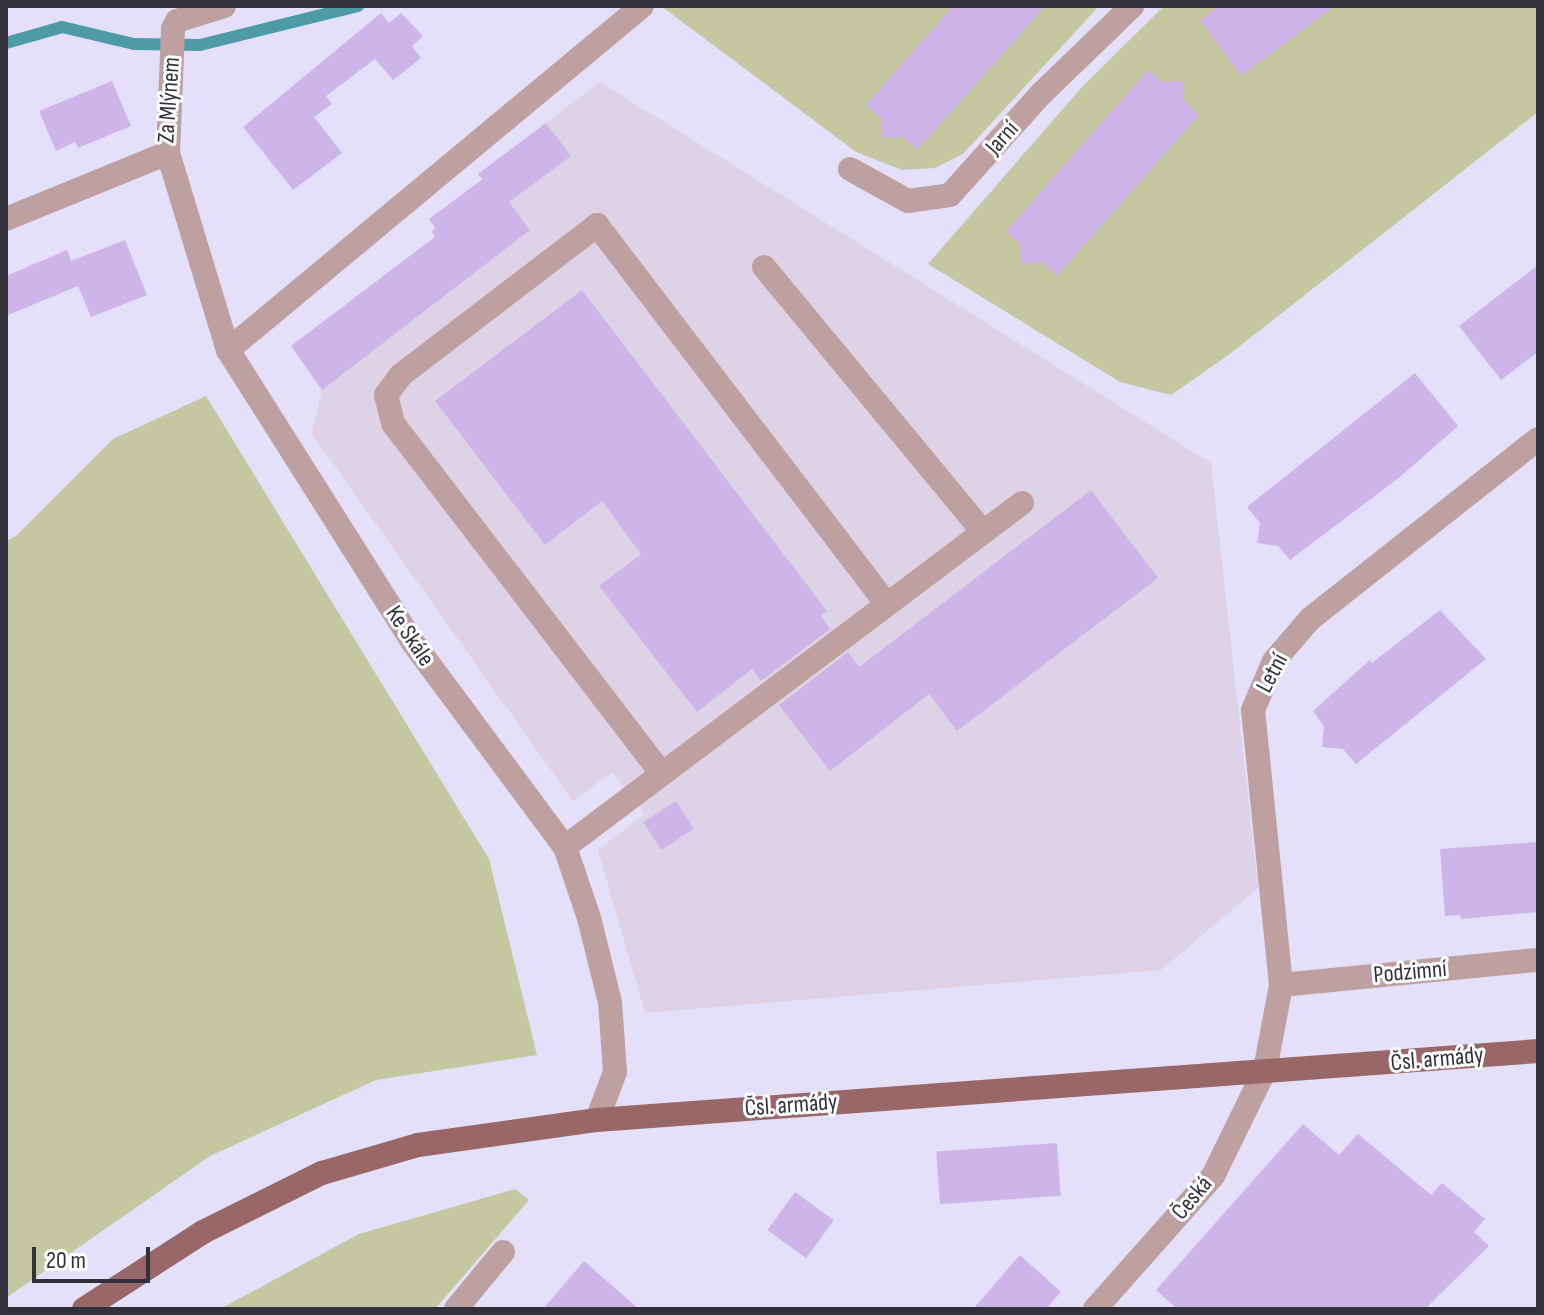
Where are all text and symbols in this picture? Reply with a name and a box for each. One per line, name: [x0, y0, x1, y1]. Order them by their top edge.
street label: Za Mlýnem: [152, 56, 186, 144]
street label: Jarní: [979, 115, 1025, 161]
street label: Ke Skále: [379, 600, 441, 672]
street label: Letní: [1250, 648, 1294, 698]
street label: Podzimní: [1372, 954, 1448, 990]
street label: Čsl. armády: [1389, 1041, 1485, 1077]
street label: Čsl. armády: [744, 1087, 838, 1123]
street label: Česká: [1166, 1170, 1218, 1226]
scale bar: [36, 1231, 154, 1281]
text: 20 m: [46, 1246, 86, 1275]

